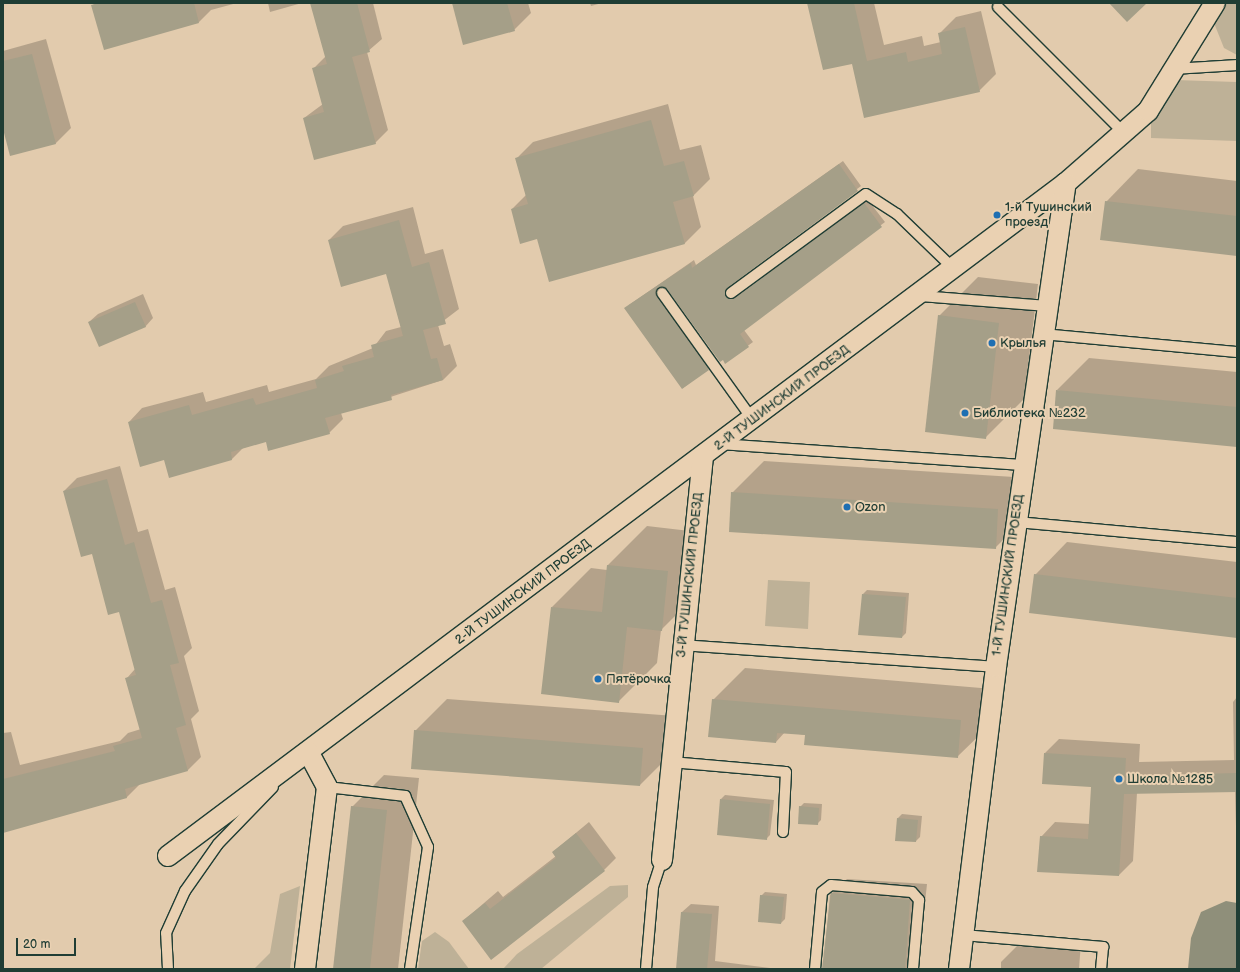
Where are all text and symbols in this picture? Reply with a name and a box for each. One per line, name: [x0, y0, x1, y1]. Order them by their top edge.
place label: 1-й Тушинский проезд: [1005, 200, 1092, 231]
marker: 1-й Тушинский проезд: [992, 210, 1002, 220]
place label: Крылья: [1000, 335, 1046, 351]
marker: Крылья: [987, 338, 997, 348]
street label: 2-Й ТУШИНСКИЙ ПРОЕЗД: [711, 342, 853, 454]
place label: Библиотека №232: [973, 405, 1086, 421]
marker: Библиотека №232: [960, 408, 970, 418]
street label: 3-Й ТУШИНСКИЙ ПРОЕЗД: [674, 492, 706, 658]
street label: 1-Й ТУШИНСКИЙ ПРОЕЗД: [989, 493, 1027, 657]
place label: Ozon: [855, 499, 885, 515]
marker: Ozon: [842, 502, 852, 512]
street label: 2-Й ТУШИНСКИЙ ПРОЕЗД: [452, 536, 594, 648]
place label: Пятёрочка: [606, 671, 671, 687]
marker: Пятёрочка: [593, 674, 603, 684]
place label: Школа №1285: [1127, 771, 1213, 787]
marker: Школа №1285: [1114, 774, 1124, 784]
scale bar: [18, 930, 78, 956]
text: 20 m: [23, 937, 50, 952]

